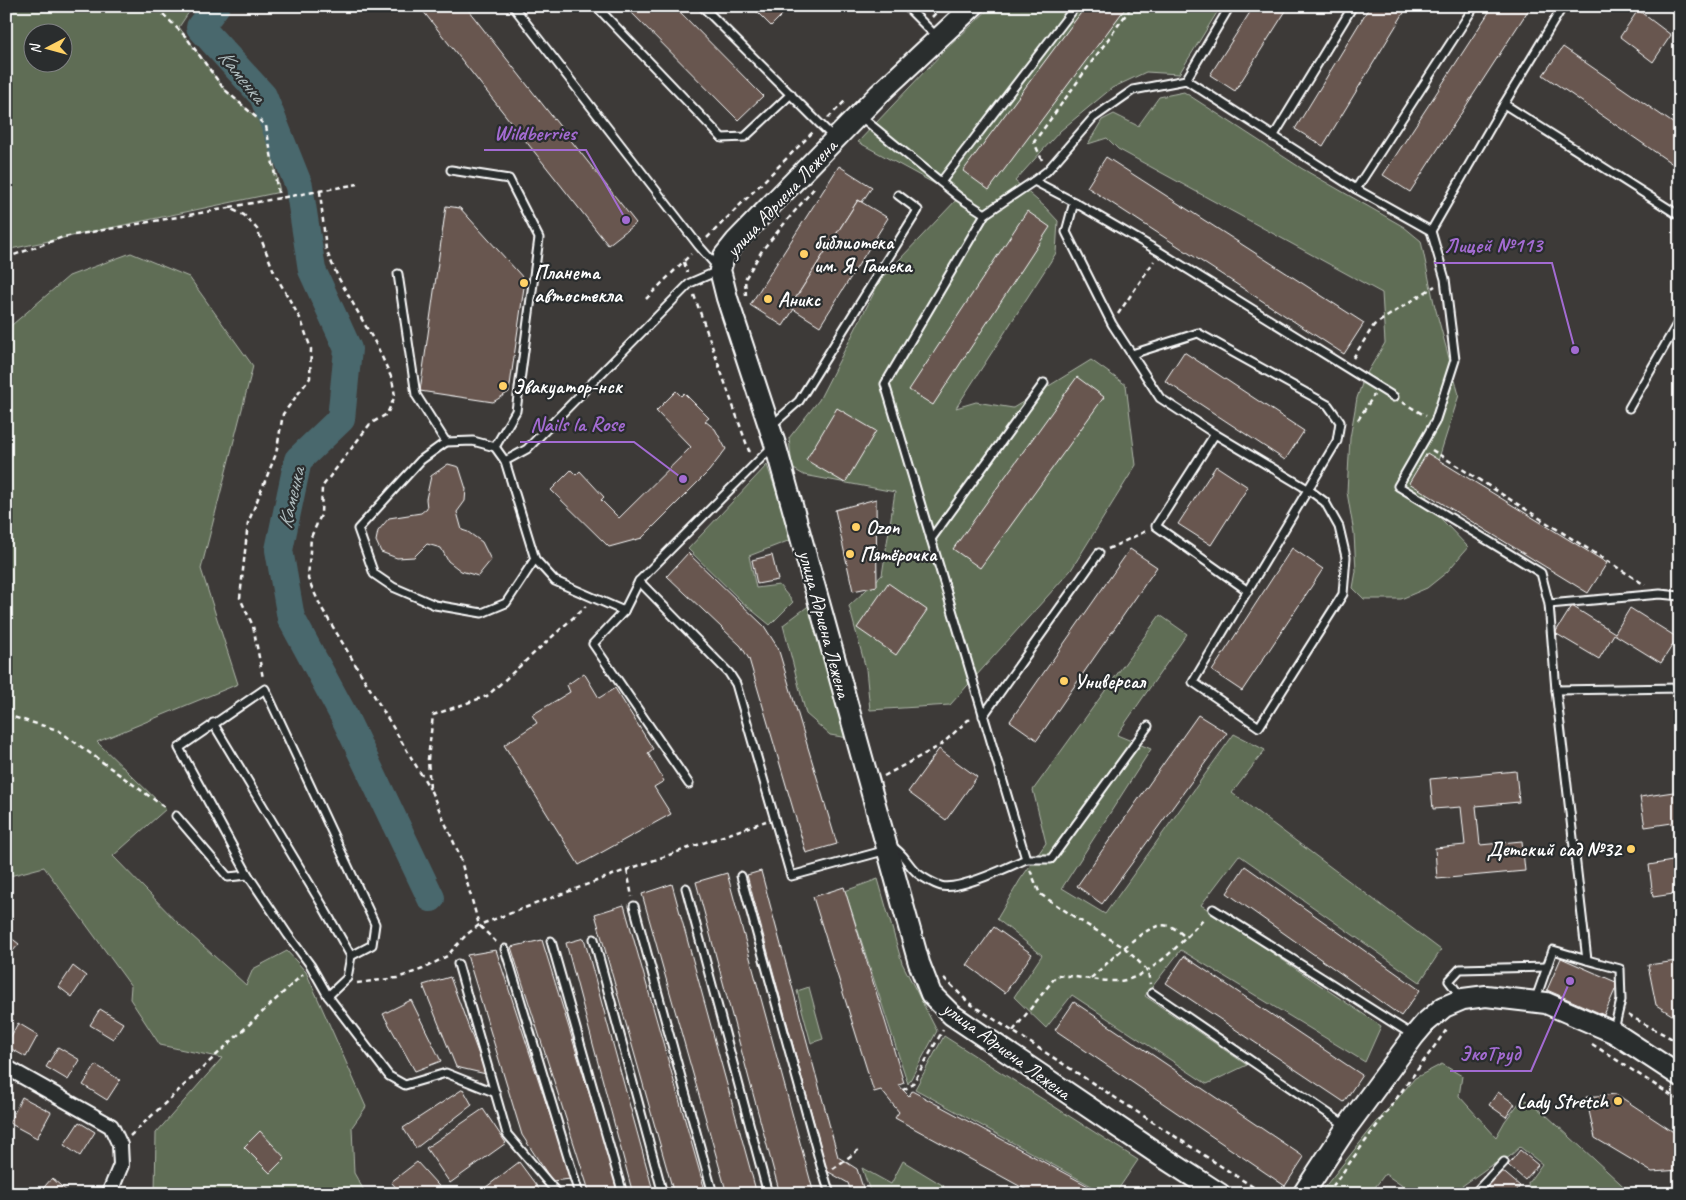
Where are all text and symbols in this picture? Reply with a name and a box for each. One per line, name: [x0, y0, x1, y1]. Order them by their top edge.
north arrow: [22, 22, 72, 72]
text: N: [26, 42, 44, 55]
water label: Каменка: [213, 44, 273, 110]
callout: Wildberries: [484, 114, 586, 150]
text: Wildberries: [494, 120, 579, 146]
street label: улица Адриена Лежена: [720, 133, 844, 263]
callout: Лицей №113: [1434, 227, 1552, 263]
place label: библиотека им. Я. Гашека: [814, 230, 914, 278]
text: Лицей №113: [1444, 232, 1545, 258]
marker: библиотека им. Я. Гашека: [798, 248, 810, 260]
place label: Планета автостекла: [534, 260, 624, 308]
marker: Планета автостекла: [518, 277, 530, 289]
place label: Аникс: [778, 287, 821, 312]
marker: Аникс: [762, 293, 774, 305]
place label: Эвакуатор-нск: [513, 374, 624, 400]
marker: Эвакуатор-нск: [497, 380, 509, 392]
callout: Nails la Rose: [520, 406, 634, 442]
text: Nails la Rose: [530, 411, 626, 437]
water label: Каменка: [271, 463, 311, 531]
place label: Ozon: [866, 515, 900, 540]
marker: Ozon: [850, 521, 862, 533]
place label: Пятёрочка: [860, 542, 938, 567]
street label: улица Адриена Лежена: [792, 546, 857, 703]
marker: Пятёрочка: [844, 548, 856, 560]
place label: Универсал: [1074, 669, 1147, 694]
marker: Универсал: [1058, 675, 1070, 687]
place label: Детский сад №32: [1487, 837, 1623, 862]
marker: Детский сад №32: [1625, 843, 1637, 855]
street label: улица Адриена Лежена: [937, 995, 1077, 1106]
callout: ЭкоТруд: [1450, 1035, 1531, 1071]
text: ЭкоТруд: [1460, 1040, 1523, 1067]
place label: Lady Stretch: [1517, 1089, 1610, 1115]
marker: Lady Stretch: [1612, 1095, 1624, 1107]

